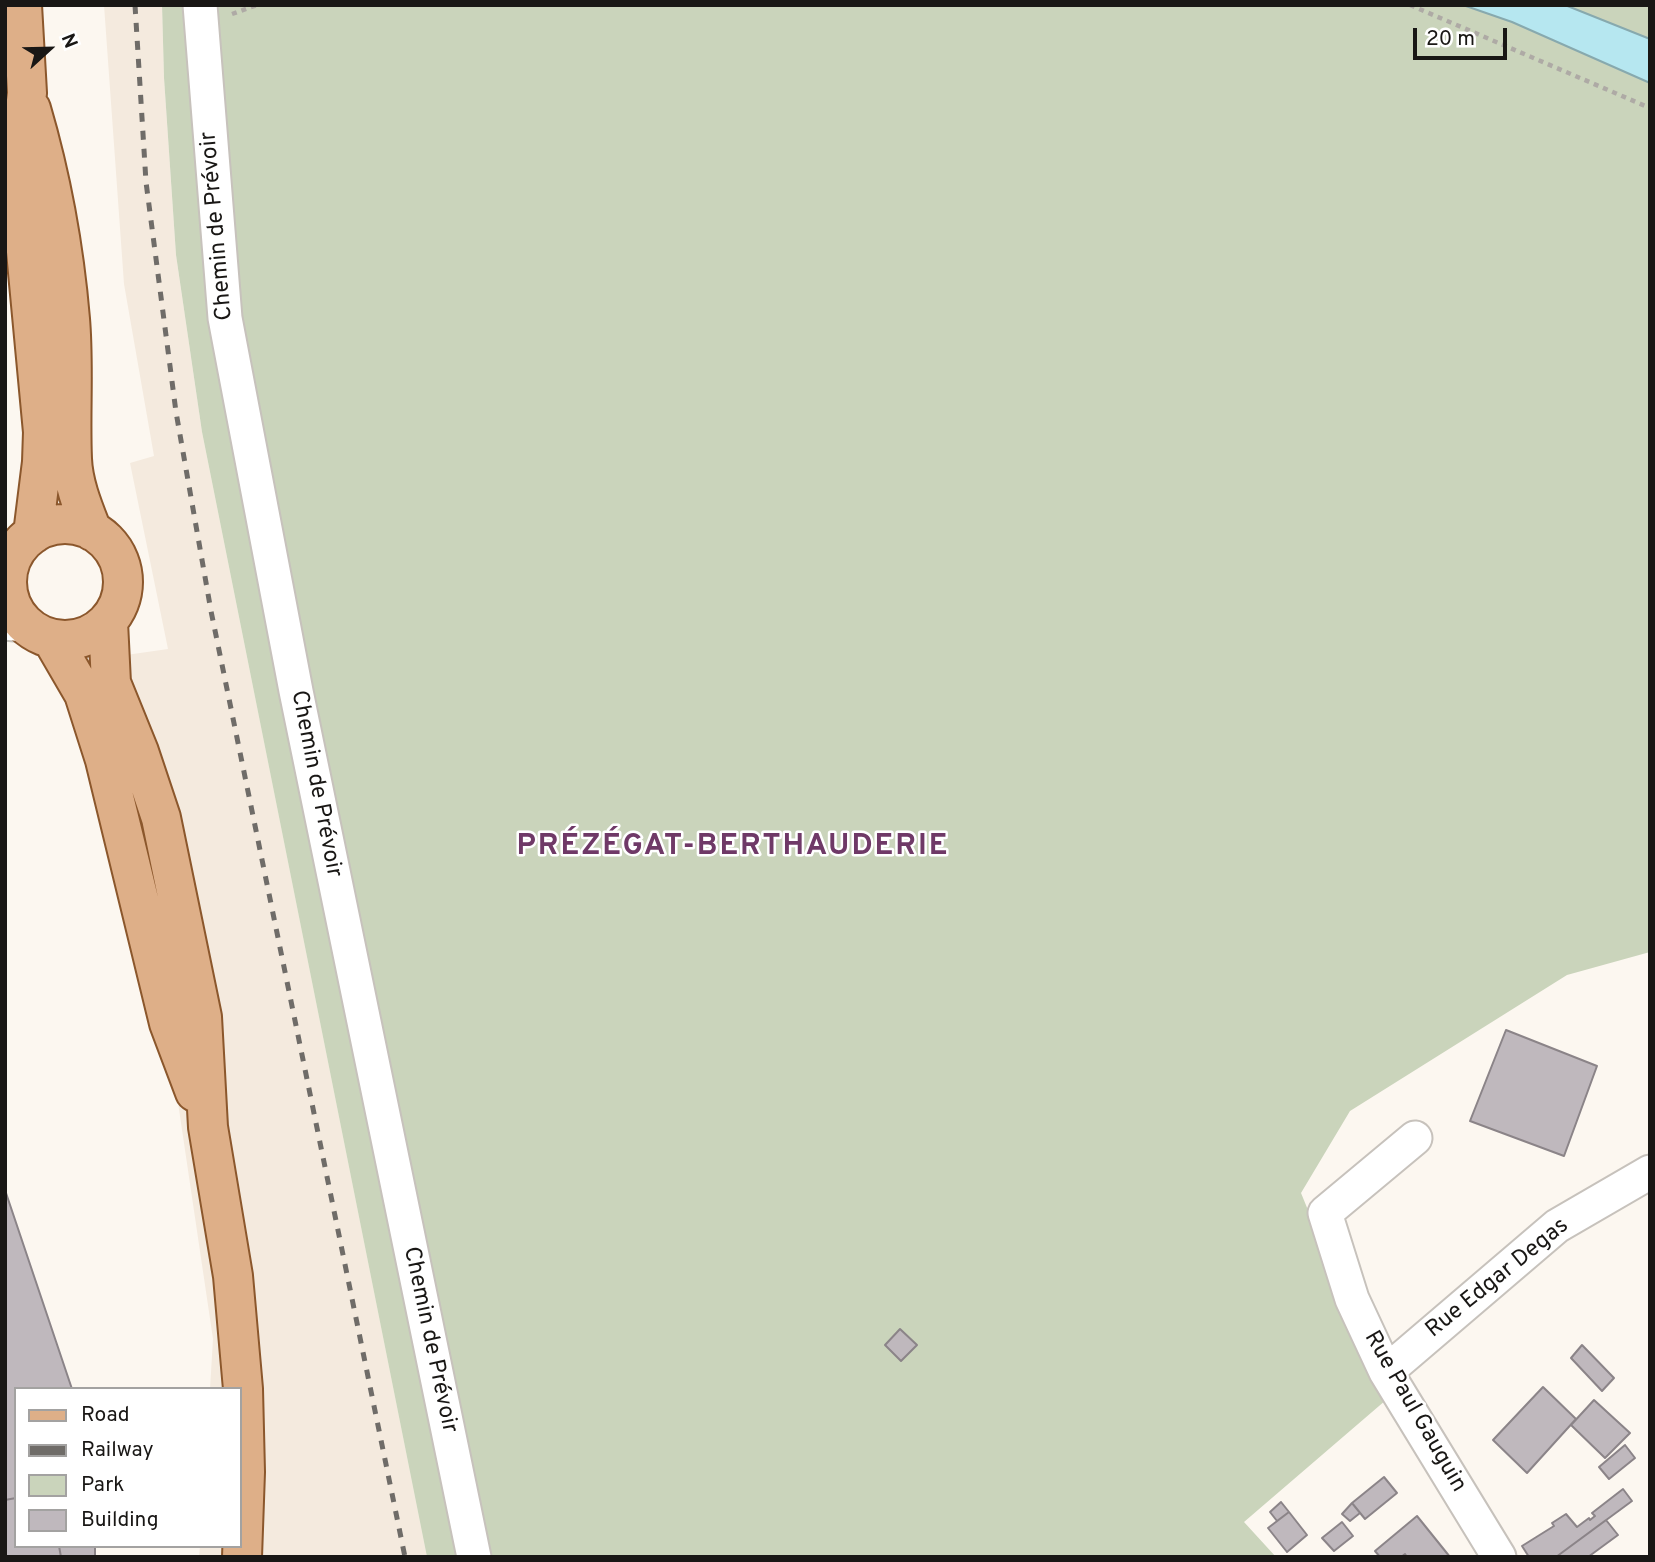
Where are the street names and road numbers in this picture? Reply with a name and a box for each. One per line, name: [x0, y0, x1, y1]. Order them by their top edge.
street label: Chemin de Prévoir: [196, 130, 240, 322]
street label: Chemin de Prévoir: [283, 688, 347, 880]
street label: Rue Edgar Degas: [1421, 1213, 1575, 1345]
street label: Chemin de Prévoir: [396, 1244, 462, 1436]
street label: Rue Paul Gauguin: [1357, 1327, 1471, 1497]

